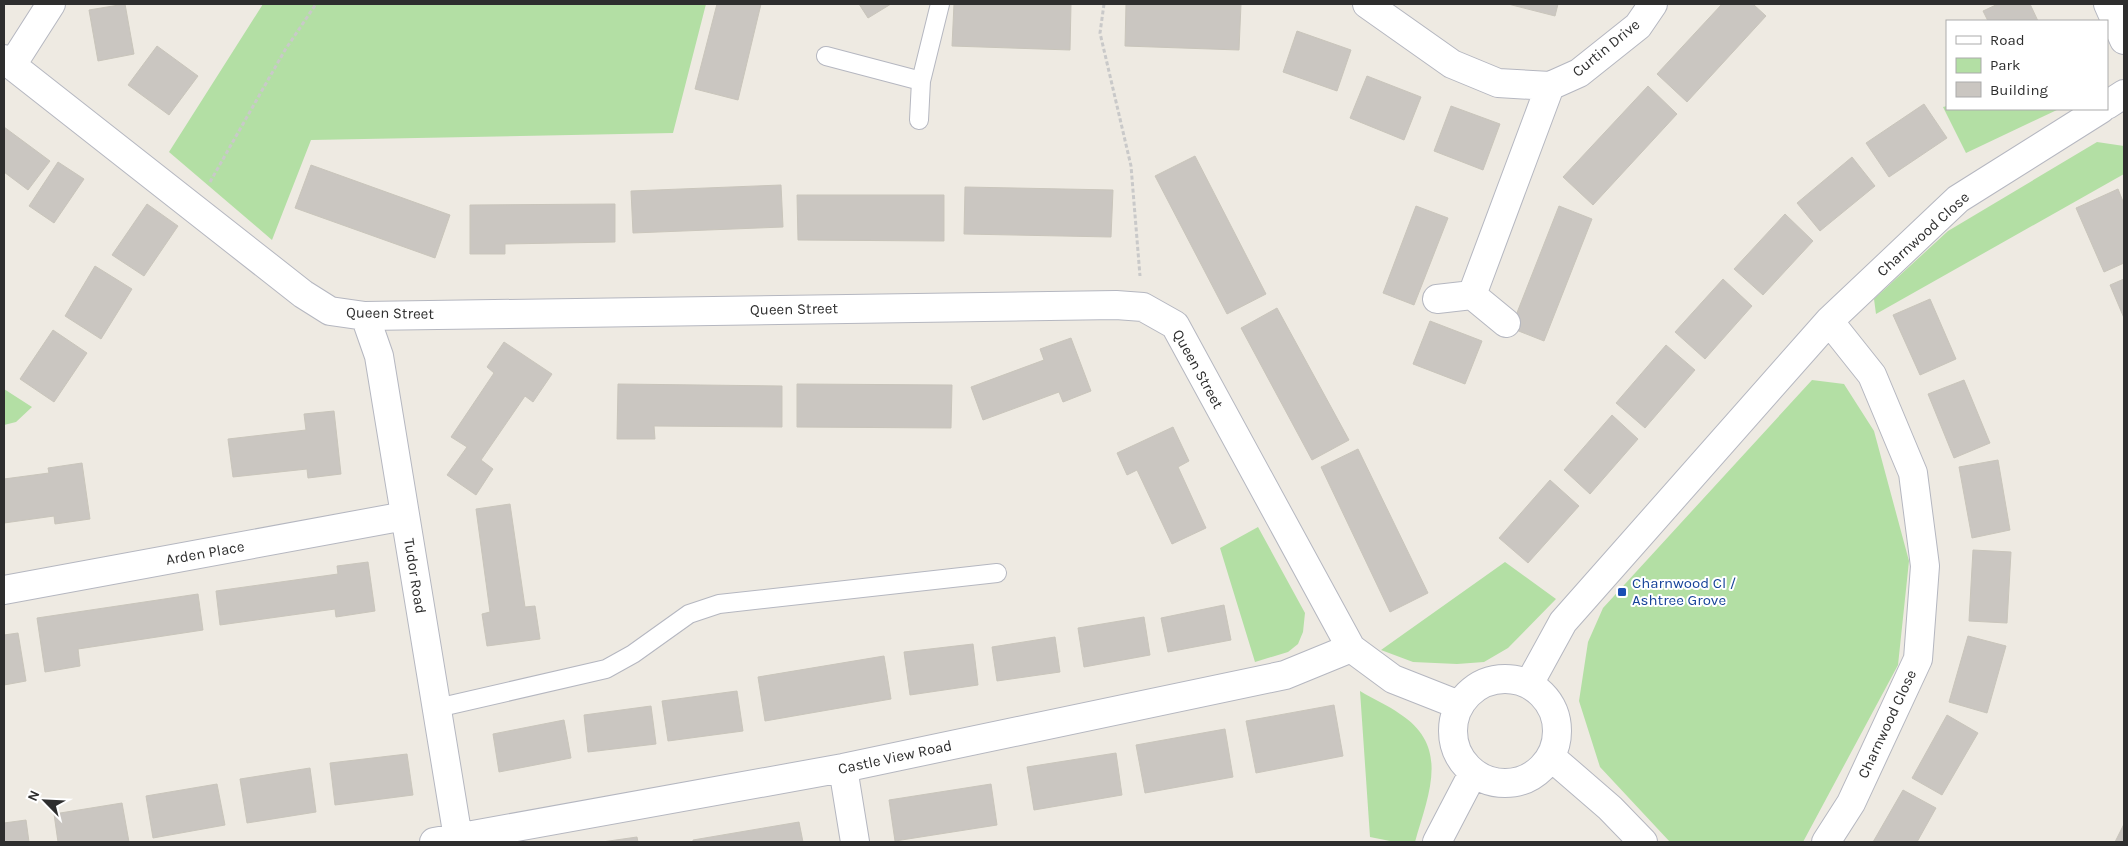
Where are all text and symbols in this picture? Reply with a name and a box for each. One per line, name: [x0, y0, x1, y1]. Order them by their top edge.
street label: Curtin Drive: [1569, 15, 1643, 81]
legend: [1946, 20, 2108, 110]
text: Road: [1990, 31, 2025, 49]
text: Park: [1990, 56, 2020, 74]
text: Building: [1990, 81, 2048, 99]
street label: Charnwood Close: [1873, 188, 1973, 280]
street label: Queen Street: [750, 299, 839, 319]
street label: Queen Street: [346, 303, 435, 323]
street label: Queen Street: [1169, 326, 1227, 412]
street label: Arden Place: [164, 537, 246, 569]
street label: Tudor Road: [400, 537, 430, 615]
place label: Charnwood Cl / Ashtree Grove: [1632, 574, 1736, 609]
marker: Charnwood Cl / Ashtree Grove: [1616, 586, 1628, 598]
street label: Charnwood Close: [1854, 667, 1920, 781]
street label: Castle View Road: [836, 736, 954, 778]
north arrow: [20, 776, 70, 826]
text: N: [24, 788, 43, 804]

